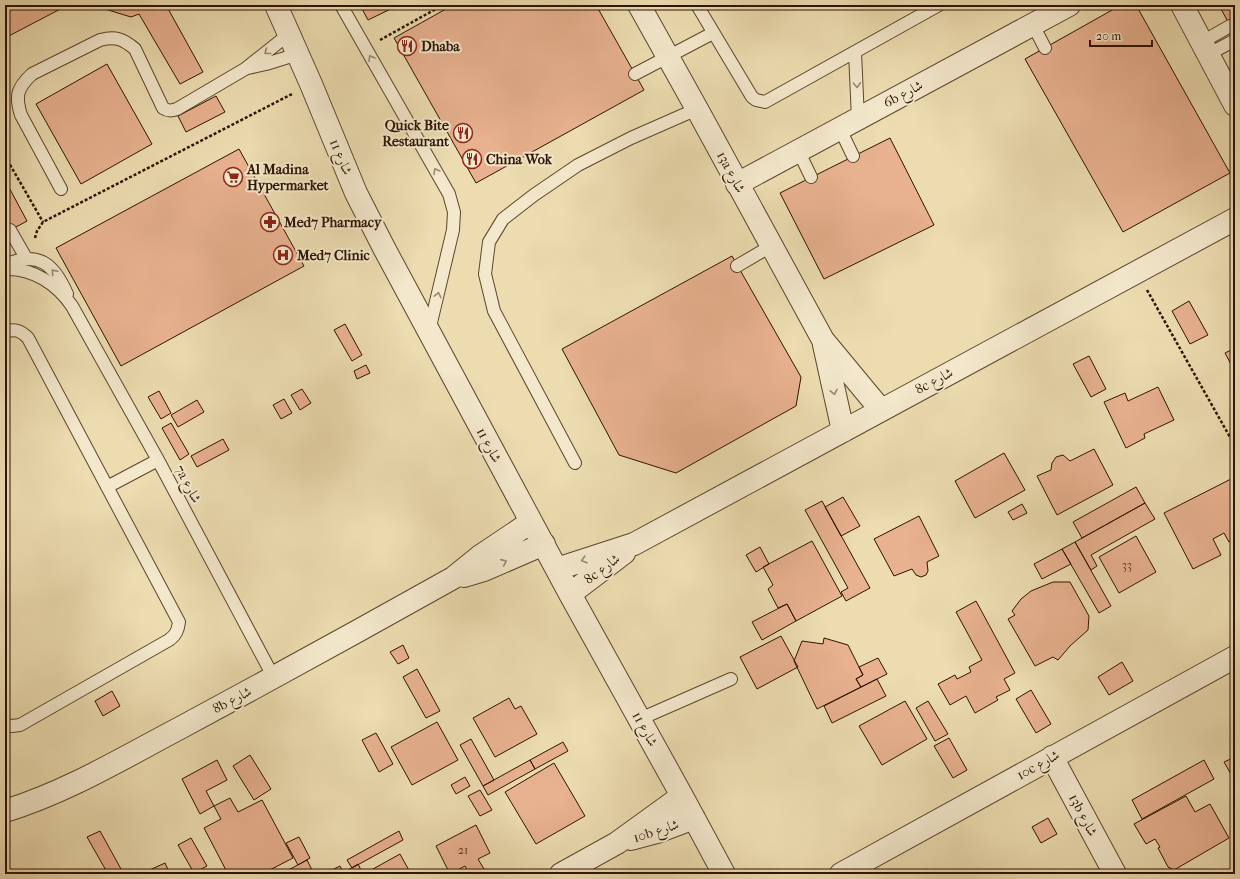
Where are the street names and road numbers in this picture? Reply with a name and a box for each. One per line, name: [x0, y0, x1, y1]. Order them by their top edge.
street label: 6b شارع: [880, 77, 927, 114]
street label: شارع 11: [323, 137, 356, 179]
street label: 13a شارع: [710, 148, 749, 197]
street label: 8c شارع: [912, 364, 957, 401]
street label: شارع 11: [470, 425, 505, 467]
street label: 7a شارع: [168, 462, 205, 507]
street label: 8c شارع: [581, 550, 625, 590]
street label: 8b شارع: [210, 683, 256, 720]
street label: شارع 11: [626, 709, 661, 751]
street label: 10c شارع: [1014, 746, 1064, 786]
street label: 13b شارع: [1062, 791, 1101, 840]
street label: 10b شارع: [631, 816, 682, 849]

